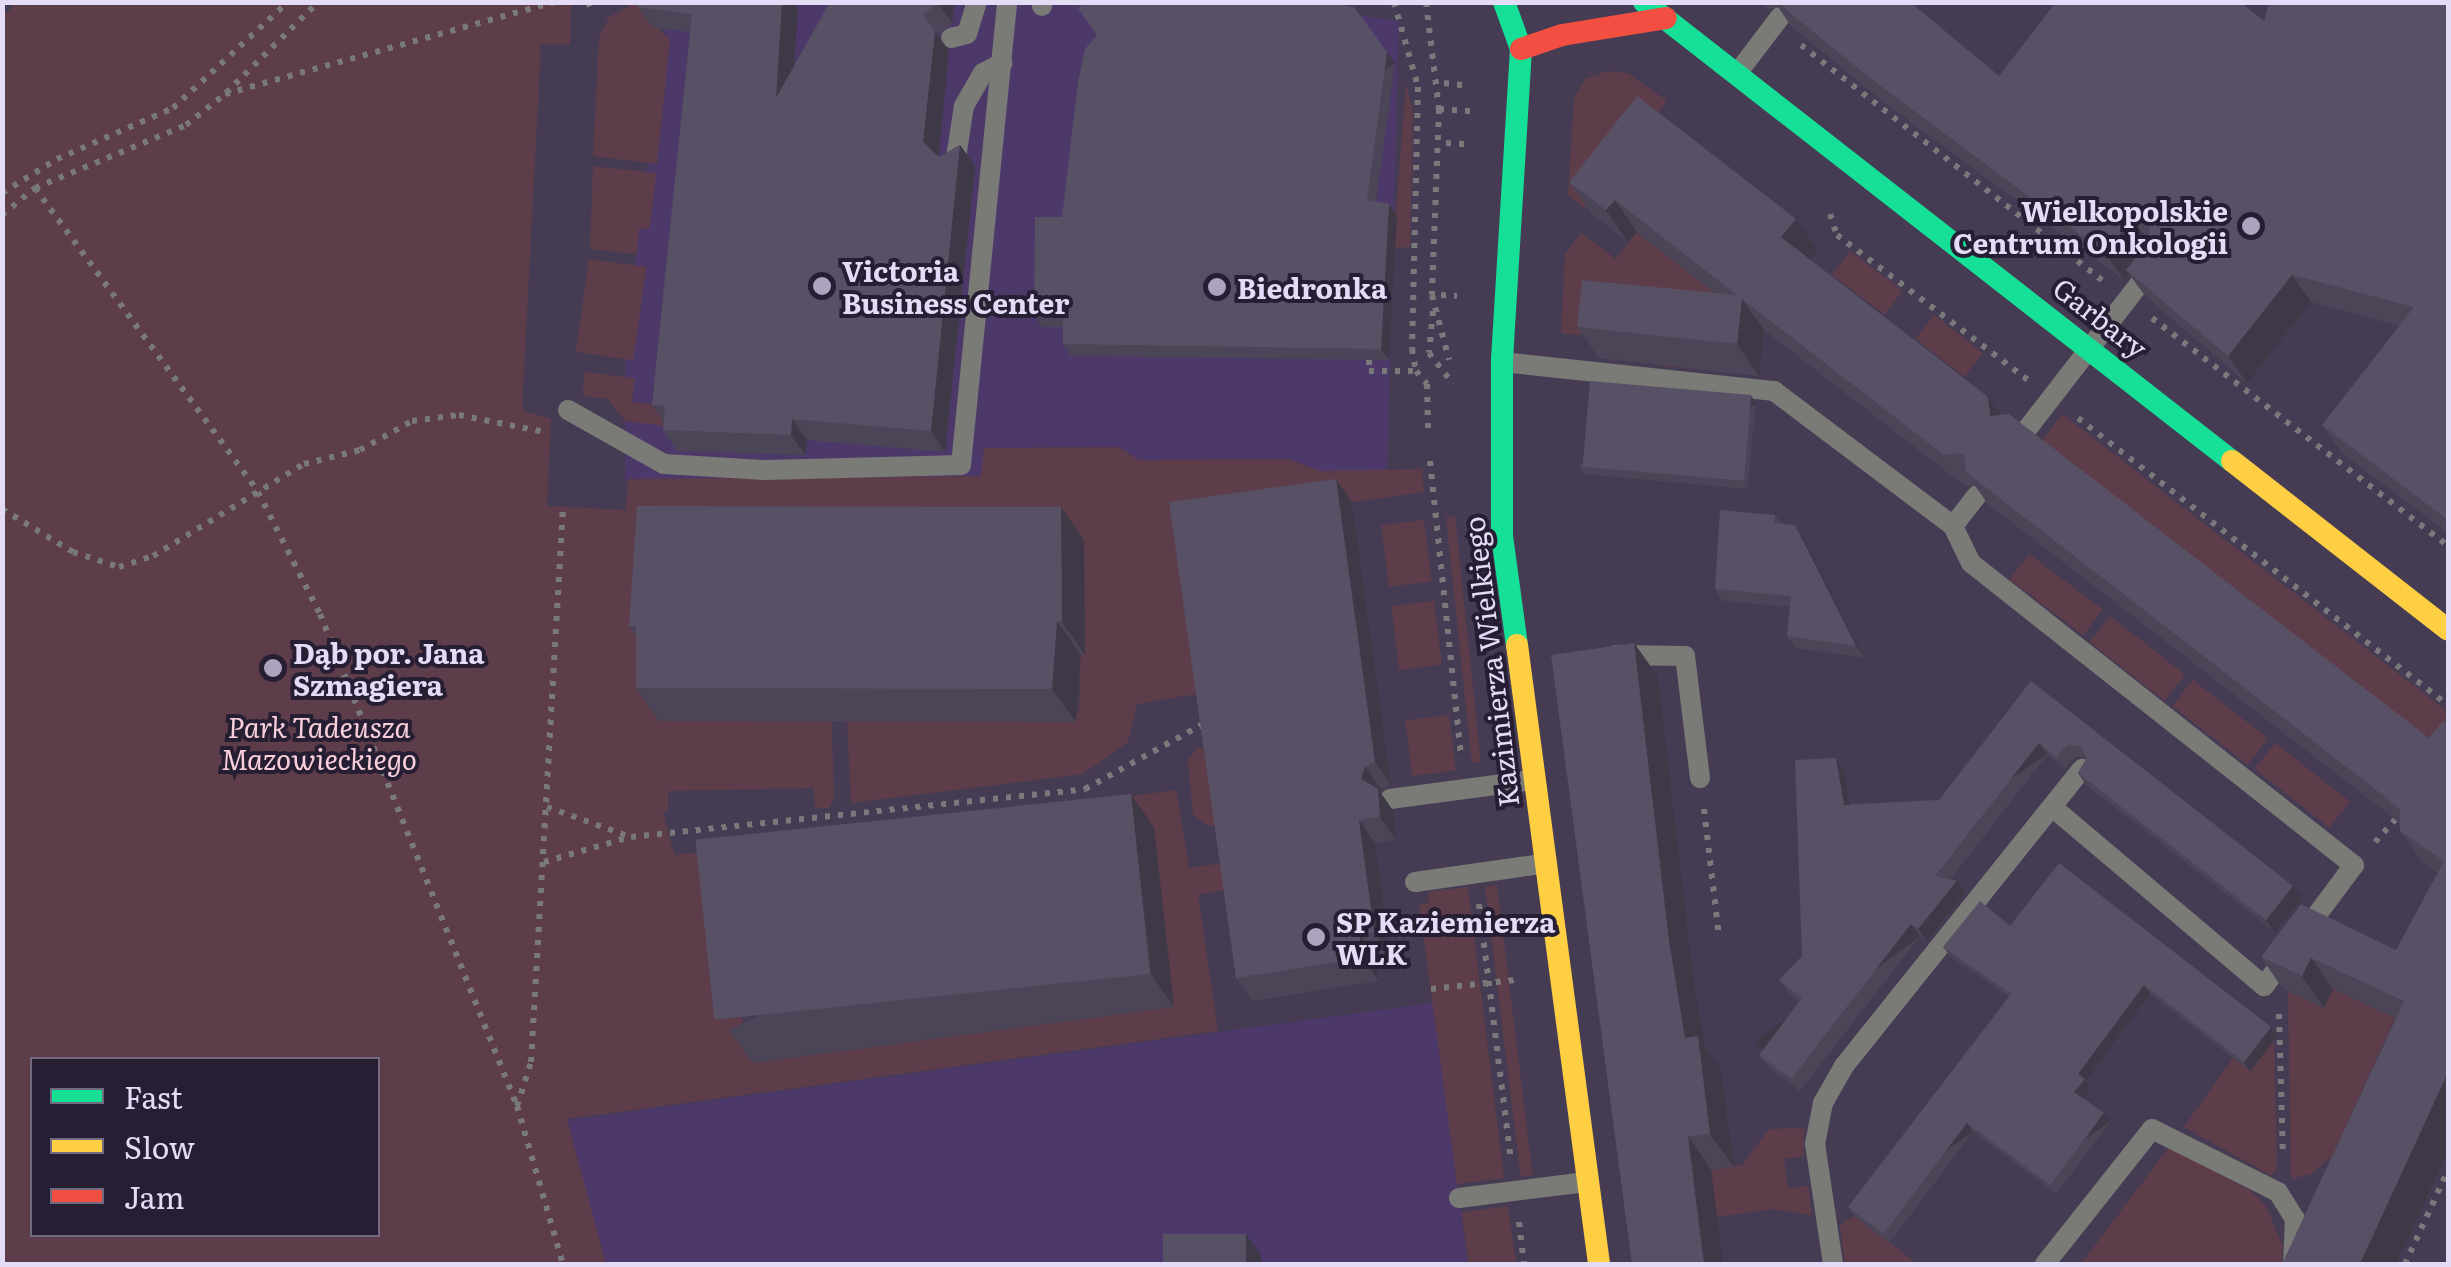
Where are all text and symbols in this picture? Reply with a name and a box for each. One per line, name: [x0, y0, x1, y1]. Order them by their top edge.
place label: Wielkopolskie Centrum Onkologii: [1953, 193, 2228, 259]
marker: Wielkopolskie Centrum Onkologii: [2238, 213, 2264, 239]
place label: Victoria Business Center: [842, 253, 1069, 319]
place label: Biedronka: [1237, 270, 1387, 304]
street label: Garbary: [2047, 270, 2155, 364]
marker: Victoria Business Center: [811, 275, 833, 297]
marker: Biedronka: [1206, 276, 1228, 298]
street label: Kazimierza Wielkiego: [1456, 515, 1524, 809]
place label: Dąb por. Jana Szmagiera: [293, 635, 485, 701]
marker: Dąb por. Jana Szmagiera: [262, 657, 284, 679]
park label: Park Tadeusza Mazowieckiego: [221, 709, 417, 775]
place label: SP Kaziemierza WLK: [1336, 904, 1555, 970]
marker: SP Kaziemierza WLK: [1305, 926, 1327, 948]
legend: [30, 1057, 380, 1237]
text: Fast: [124, 1074, 183, 1118]
text: Slow: [124, 1124, 195, 1168]
text: Jam: [124, 1174, 184, 1218]

